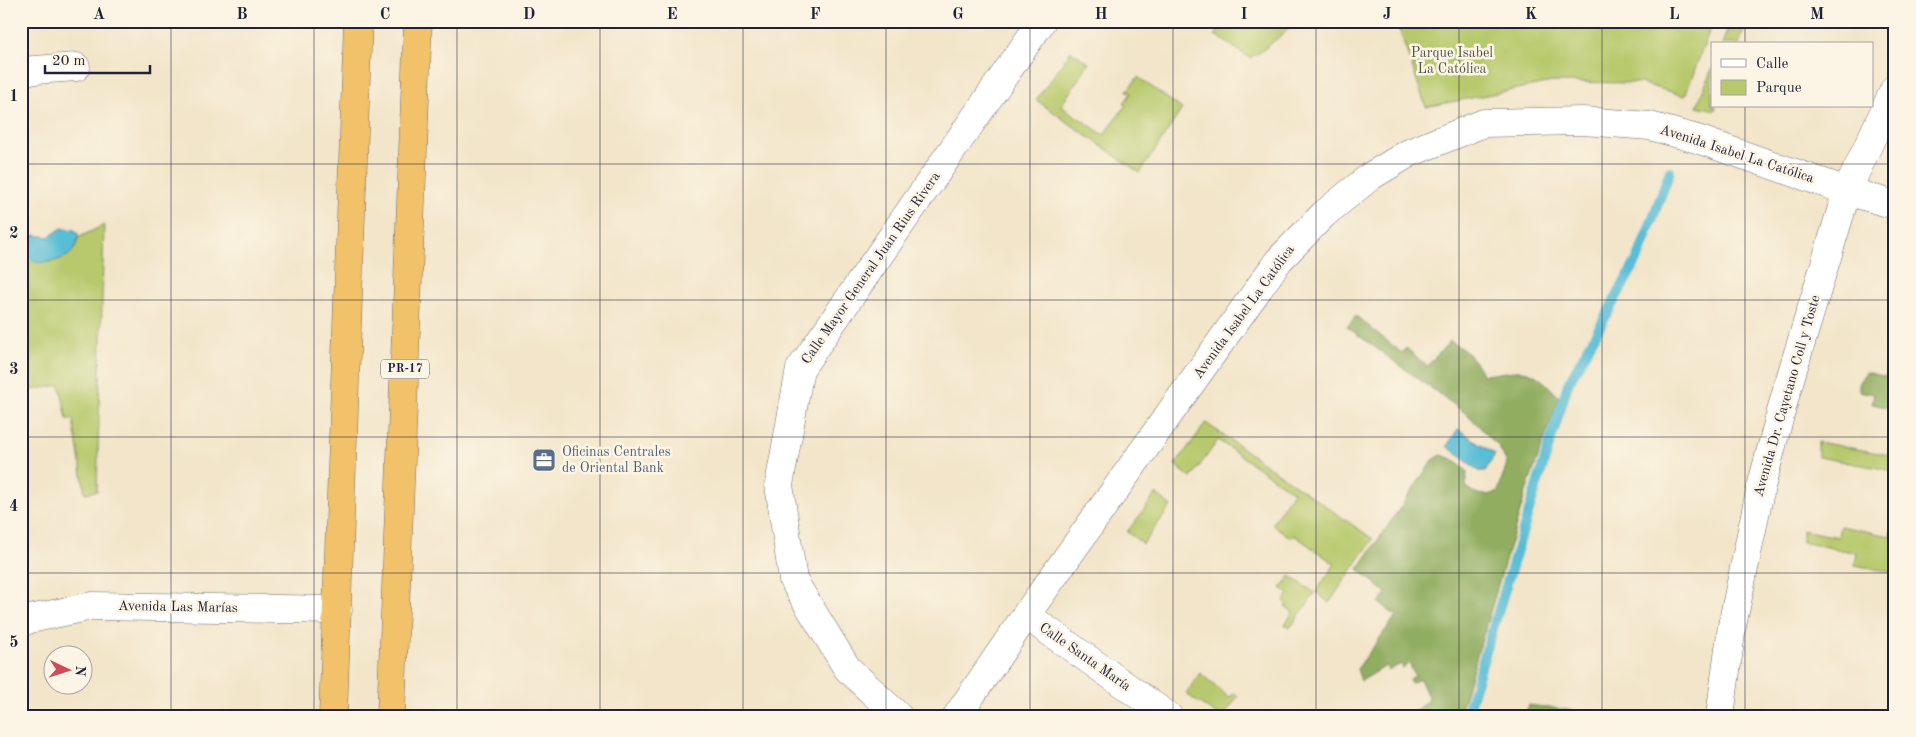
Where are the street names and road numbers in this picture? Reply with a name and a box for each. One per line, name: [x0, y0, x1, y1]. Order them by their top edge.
street label: Avenida Isabel La Católica: [1658, 122, 1816, 186]
street label: Calle Mayor General Juan Rius Rivera: [799, 169, 943, 367]
street label: Avenida Isabel La Católica: [1191, 243, 1297, 381]
street label: Avenida Dr. Cayetano Coll y Toste: [1751, 294, 1823, 498]
road number: PR-17: [381, 359, 429, 378]
street label: Avenida Las Marías: [118, 599, 238, 615]
street label: Calle Santa María: [1037, 620, 1133, 694]

